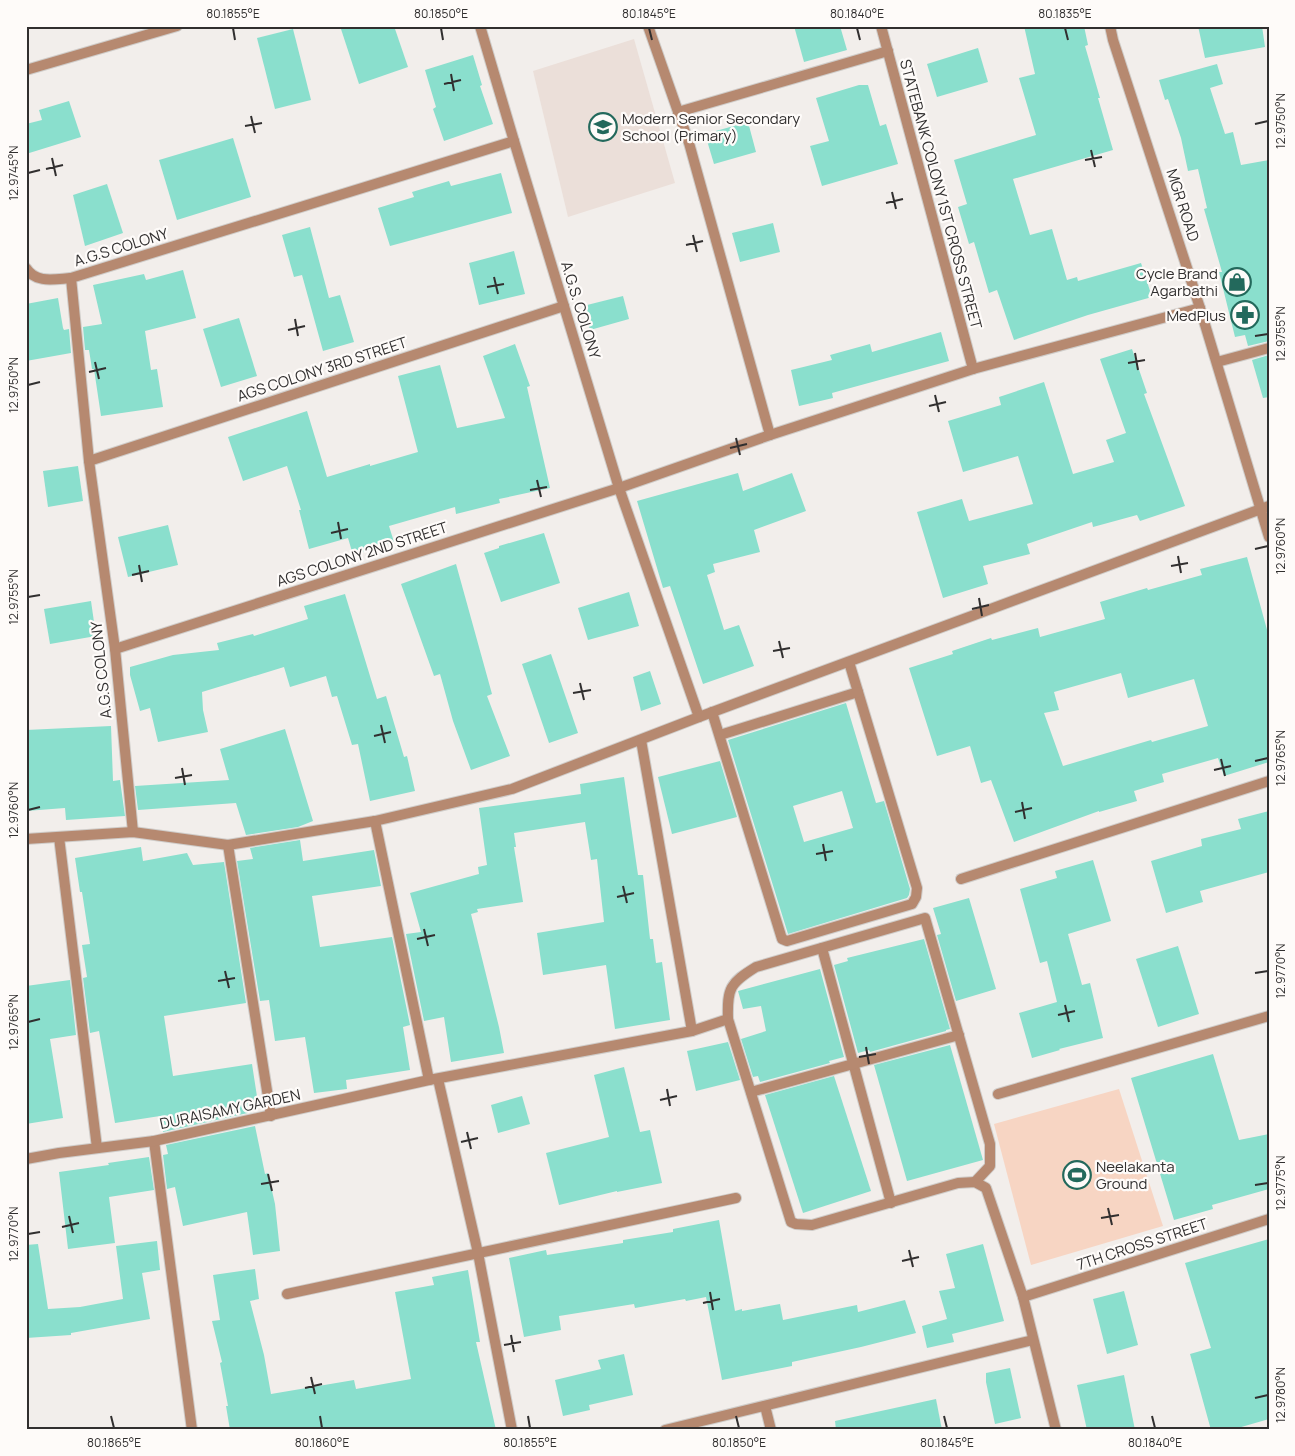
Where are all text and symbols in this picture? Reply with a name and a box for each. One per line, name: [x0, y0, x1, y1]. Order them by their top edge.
text: 80.1855°E: [206, 5, 260, 22]
text: 80.1850°E: [414, 5, 468, 22]
text: 80.1845°E: [622, 5, 676, 22]
text: 80.1840°E: [830, 5, 884, 22]
text: 80.1835°E: [1038, 5, 1092, 22]
street label: STATEBANK COLONY 1ST CROSS STREET: [895, 57, 987, 331]
text: 12.9750°N: [1272, 93, 1289, 149]
place label: Modern Senior Secondary School (Primary): [622, 108, 800, 146]
school or university icon: Modern Senior Secondary School (Primary): [588, 112, 618, 142]
text: 12.9745°N: [5, 145, 22, 201]
street label: MGR ROAD: [1161, 166, 1205, 244]
street label: A.G.S COLONY: [71, 223, 171, 271]
street label: A.G.S. COLONY: [556, 259, 606, 362]
place label: Cycle Brand Agarbathi: [1136, 263, 1218, 301]
shop icon: Cycle Brand Agarbathi: [1222, 267, 1252, 297]
pharmacy icon: MedPlus: [1230, 300, 1260, 330]
place label: MedPlus: [1166, 305, 1226, 326]
text: 12.9755°N: [1272, 306, 1289, 362]
street label: AGS COLONY 3RD STREET: [234, 332, 410, 406]
text: 12.9750°N: [5, 357, 22, 413]
street label: AGS COLONY 2ND STREET: [274, 516, 450, 592]
text: 12.9760°N: [1272, 518, 1289, 574]
text: 12.9755°N: [5, 569, 22, 625]
street label: A.G.S COLONY: [85, 620, 117, 720]
text: 12.9765°N: [1272, 730, 1289, 786]
text: 12.9760°N: [5, 782, 22, 838]
text: 12.9770°N: [1272, 943, 1289, 999]
text: 12.9765°N: [5, 994, 22, 1050]
street label: DURAISAMY GARDEN: [158, 1084, 302, 1134]
place label: Neelakanta Ground: [1096, 1156, 1175, 1194]
text: 12.9775°N: [1272, 1156, 1289, 1210]
sports icon: Neelakanta Ground: [1062, 1160, 1092, 1190]
text: 12.9770°N: [5, 1206, 22, 1262]
street label: 7TH CROSS STREET: [1074, 1213, 1210, 1275]
text: 12.9780°N: [1272, 1367, 1289, 1423]
text: 80.1865°E: [87, 1434, 141, 1451]
text: 80.1860°E: [295, 1434, 349, 1451]
text: 80.1855°E: [503, 1434, 557, 1451]
text: 80.1850°E: [712, 1434, 766, 1451]
text: 80.1845°E: [920, 1434, 974, 1451]
text: 80.1840°E: [1128, 1434, 1182, 1451]

